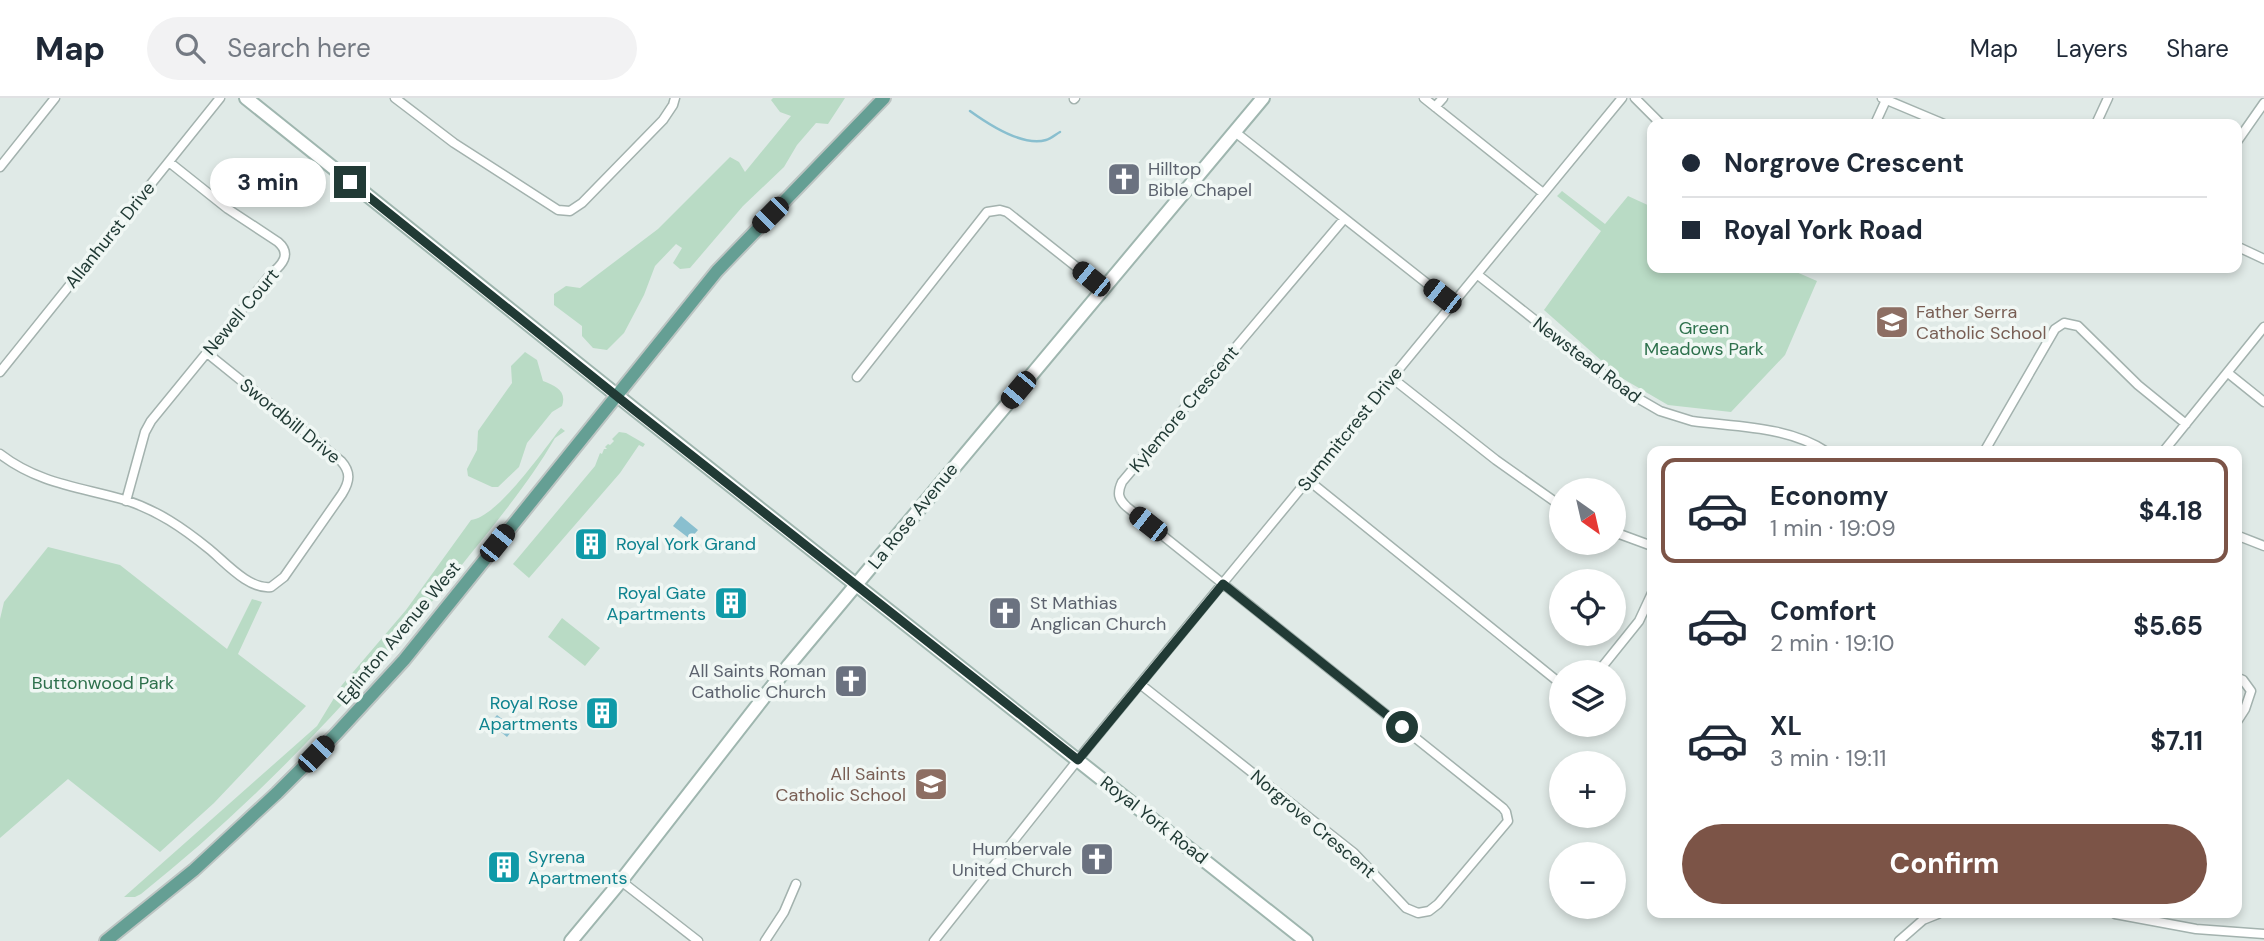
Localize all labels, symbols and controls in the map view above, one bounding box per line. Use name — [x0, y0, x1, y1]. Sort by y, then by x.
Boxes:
search box — [147, 17, 637, 80]
text: Map — [35, 27, 105, 70]
icon: search — [171, 29, 209, 67]
text: Search here — [227, 31, 371, 65]
text: Map — [1970, 33, 2018, 64]
text: Layers — [2056, 33, 2128, 64]
text: Share — [2166, 33, 2229, 64]
text: Norgrove Crescent — [1724, 146, 1964, 180]
place label: Hilltop Bible Chapel — [1148, 157, 1252, 202]
callout: 3 min — [210, 158, 326, 206]
church icon: Hilltop Bible Chapel — [1105, 160, 1143, 198]
route end — [334, 166, 366, 198]
text: 3 min — [237, 167, 299, 197]
street label: Allanhurst Drive — [60, 177, 160, 293]
car — [748, 193, 793, 237]
text: Royal York Road — [1724, 213, 1923, 247]
car — [1069, 258, 1114, 300]
street label: Newell Court — [198, 264, 284, 360]
car — [1419, 275, 1466, 317]
place label: Father Serra Catholic School — [1916, 300, 2046, 345]
school or university icon: Father Serra Catholic School — [1873, 303, 1911, 341]
street label: Newstead Road — [1528, 311, 1646, 409]
park label: Green Meadows Park — [1644, 316, 1764, 361]
street label: Kylemore Crescent — [1124, 341, 1244, 477]
street label: Summitcrest Drive — [1292, 362, 1408, 496]
car — [997, 367, 1040, 413]
street label: Swordbill Drive — [235, 373, 345, 469]
street label: La Rose Avenue — [863, 458, 963, 574]
north arrow — [1549, 478, 1626, 555]
map controls — [1549, 478, 1626, 919]
icon: car — [1686, 479, 1749, 542]
text: Economy — [1770, 479, 1888, 513]
text: $4.18 — [2139, 494, 2203, 528]
car — [1125, 503, 1172, 545]
text: 1 min · 19:09 — [1770, 513, 1896, 543]
car — [476, 520, 519, 566]
building icon: Royal York Grand — [572, 525, 610, 563]
place label: Royal York Grand — [616, 532, 756, 556]
street label: Eglinton Avenue West — [332, 556, 466, 710]
button: locate — [1549, 569, 1626, 646]
place label: Royal Gate Apartments — [607, 581, 706, 626]
building icon: Royal Gate Apartments — [712, 584, 750, 622]
place label: St Mathias Anglican Church — [1030, 591, 1166, 636]
church icon: St Mathias Anglican Church — [986, 594, 1024, 632]
icon: car — [1686, 594, 1749, 657]
text: Comfort — [1770, 594, 1876, 628]
text: $5.65 — [2133, 609, 2203, 643]
text: 2 min · 19:10 — [1770, 628, 1895, 658]
place label: All Saints Roman Catholic Church — [688, 659, 826, 704]
button: layers — [1549, 660, 1626, 737]
church icon: All Saints Roman Catholic Church — [832, 662, 870, 700]
park label: Buttonwood Park — [32, 671, 174, 695]
place label: Royal Rose Apartments — [479, 691, 578, 736]
building icon: Royal Rose Apartments — [583, 694, 621, 732]
icon: car — [1686, 709, 1749, 772]
text: XL — [1770, 709, 1802, 743]
route start — [1386, 711, 1418, 743]
text: $7.11 — [2150, 724, 2203, 758]
car — [294, 732, 339, 776]
text: 3 min · 19:11 — [1770, 743, 1886, 773]
button: + — [1549, 751, 1626, 828]
place label: All Saints Catholic School — [776, 762, 906, 807]
street label: Norgrove Crescent — [1245, 764, 1381, 884]
school or university icon: All Saints Catholic School — [912, 765, 950, 803]
street label: Royal York Road — [1095, 770, 1213, 870]
button: Confirm — [1682, 824, 2207, 904]
place label: Humbervale United Church — [952, 837, 1072, 882]
church icon: Humbervale United Church — [1078, 840, 1116, 878]
button: − — [1549, 842, 1626, 919]
place label: Syrena Apartments — [528, 845, 627, 890]
building icon: Syrena Apartments — [485, 848, 523, 886]

